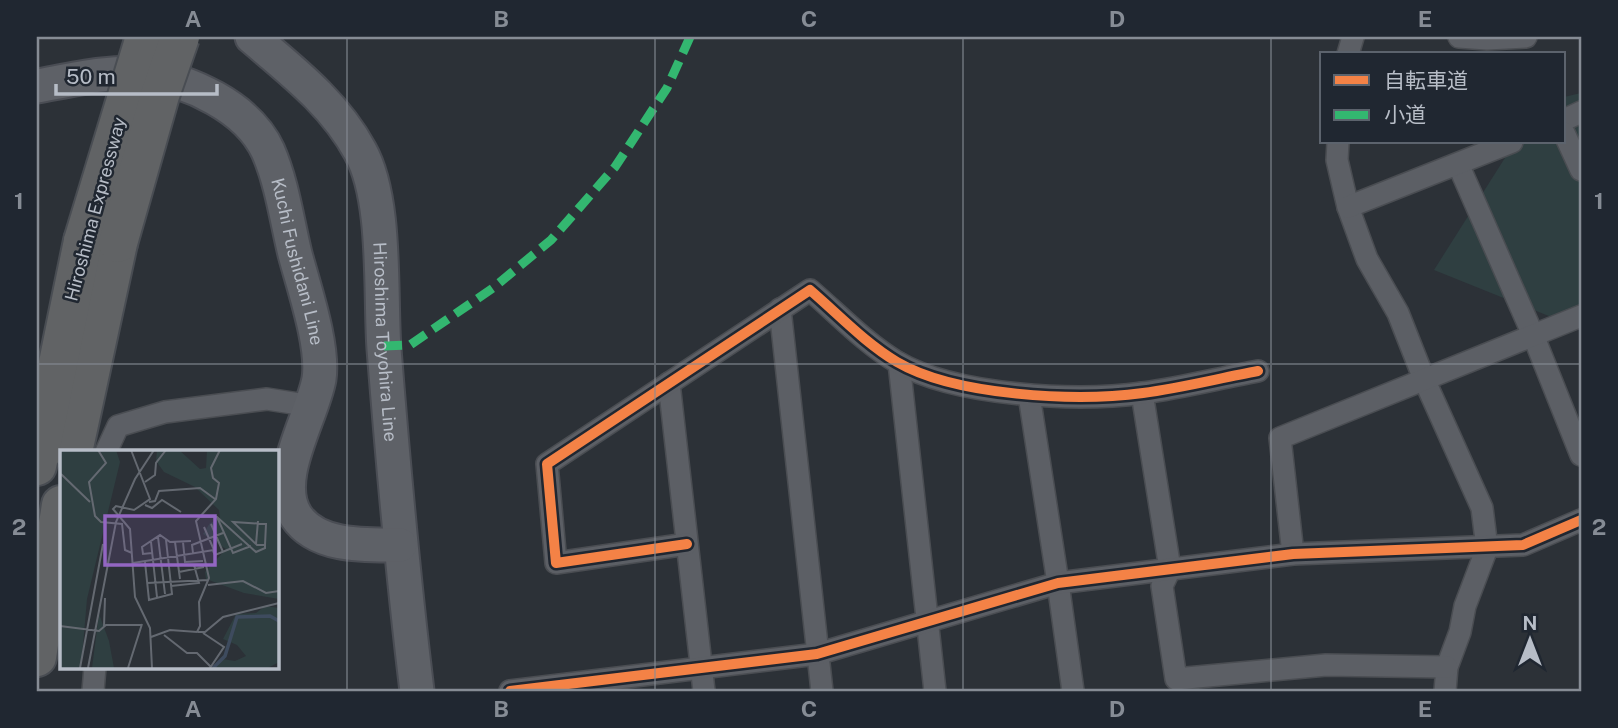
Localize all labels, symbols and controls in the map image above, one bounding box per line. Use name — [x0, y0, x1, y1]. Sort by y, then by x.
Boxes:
text: A — [185, 5, 202, 32]
text: B — [493, 5, 509, 32]
text: C — [801, 5, 817, 32]
text: D — [1109, 5, 1125, 32]
text: E — [1418, 5, 1432, 32]
scale bar — [56, 52, 217, 96]
legend — [1320, 52, 1566, 144]
text: 50 m — [66, 64, 116, 89]
text: 自転車道 — [1384, 68, 1468, 93]
text: 小道 — [1384, 102, 1426, 127]
street label: Hiroshima Expressway — [60, 114, 130, 303]
street label: Kuchi Fushidani Line — [268, 175, 328, 347]
text: 1 — [14, 187, 24, 214]
text: 1 — [1594, 187, 1604, 214]
street label: Hiroshima Toyohira Line — [370, 241, 402, 443]
inset map — [60, 450, 278, 668]
text: 2 — [12, 513, 26, 540]
text: 2 — [1592, 513, 1606, 540]
north arrow — [1496, 606, 1566, 676]
text: N — [1523, 612, 1537, 634]
text: A — [185, 695, 202, 722]
text: B — [493, 695, 509, 722]
text: C — [801, 695, 817, 722]
text: D — [1109, 695, 1125, 722]
text: E — [1418, 695, 1432, 722]

